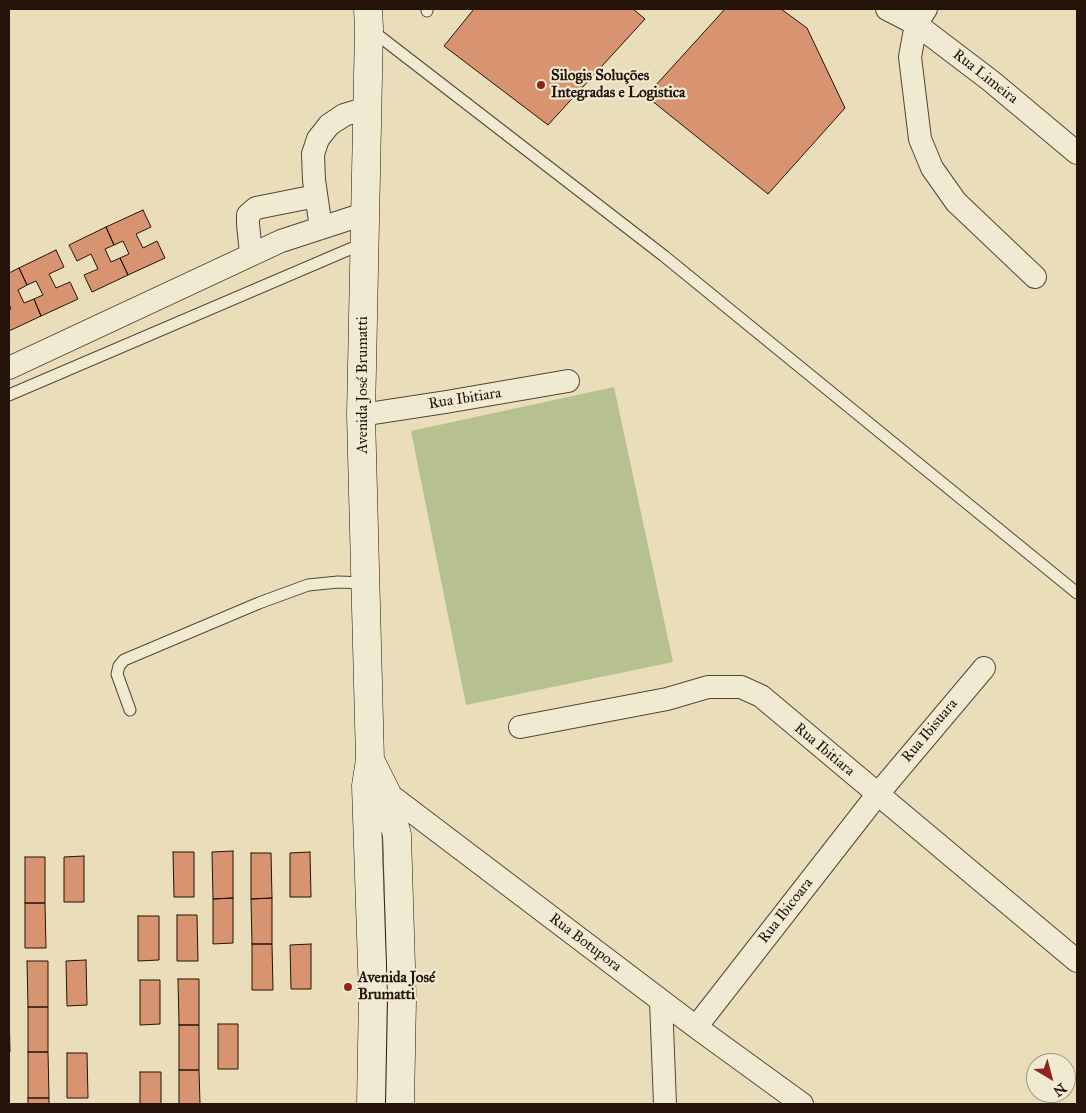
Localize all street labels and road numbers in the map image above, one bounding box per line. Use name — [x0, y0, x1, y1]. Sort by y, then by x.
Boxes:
street label: Rua Limeira — [949, 46, 1021, 108]
street label: Avenida José Brumatti — [354, 316, 372, 454]
street label: Rua Ibitiara — [427, 384, 503, 414]
street label: Rua Ibisuara — [898, 696, 962, 766]
street label: Rua Ibitiara — [790, 720, 858, 780]
street label: Rua Ibicoara — [755, 875, 817, 947]
street label: Rua Botupora — [545, 910, 625, 976]

